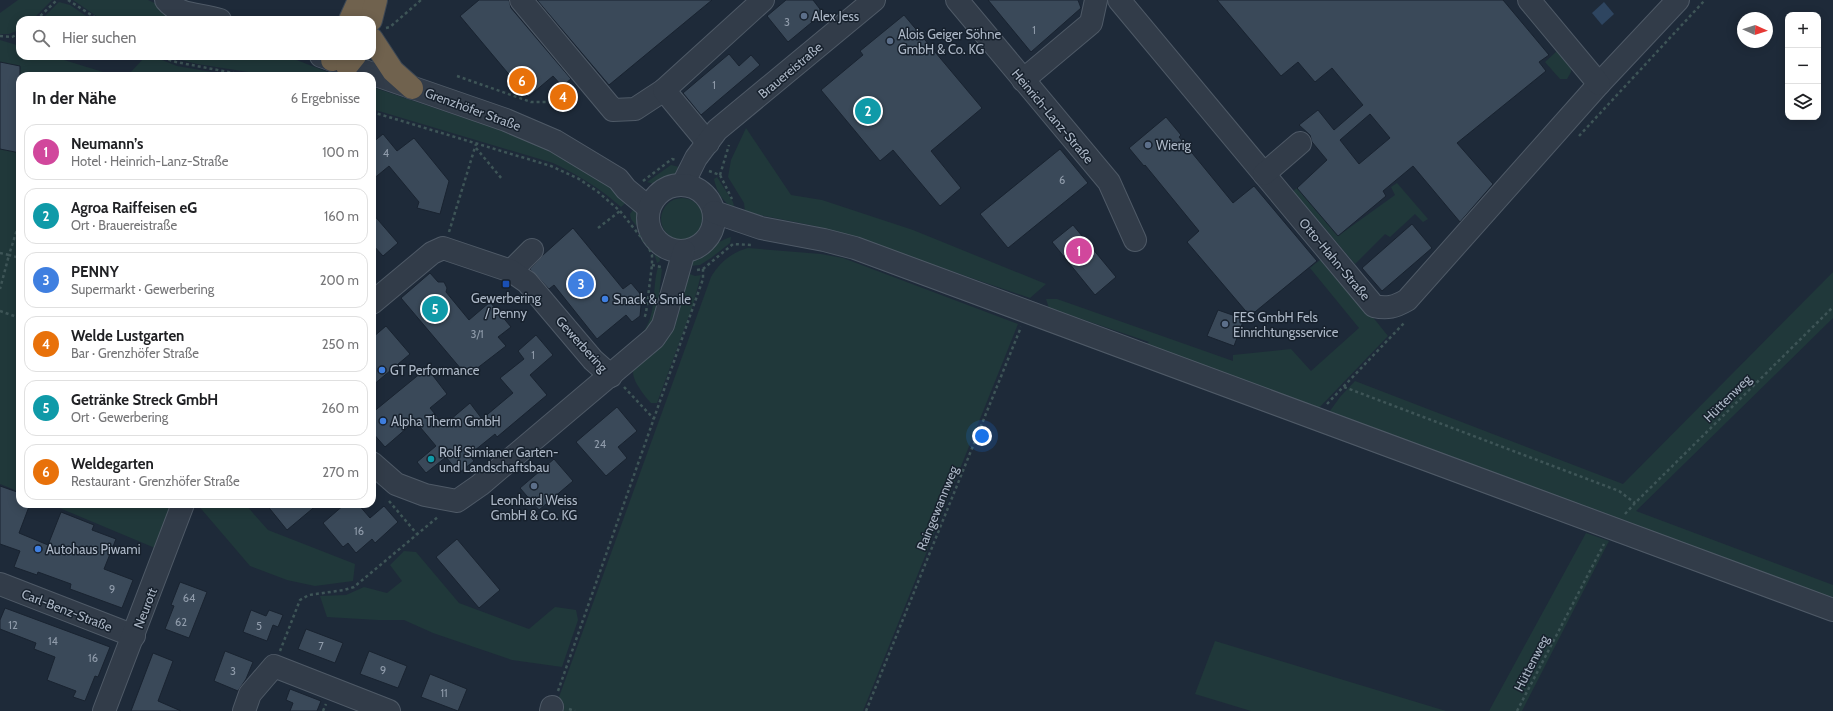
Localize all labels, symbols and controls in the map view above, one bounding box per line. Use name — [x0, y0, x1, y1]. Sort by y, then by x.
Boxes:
place label: Alex Jess — [812, 8, 860, 24]
marker: Alex Jess — [799, 11, 809, 21]
north arrow — [1737, 12, 1773, 48]
map controls — [1785, 12, 1821, 120]
button: + — [1785, 12, 1821, 48]
house number: 3 — [784, 15, 790, 29]
search box — [16, 16, 376, 60]
house number: 1 — [1032, 23, 1036, 37]
place label: Alois Geiger Söhne GmbH & Co. KG — [898, 26, 1001, 57]
icon: search — [30, 27, 52, 49]
text: Hier suchen — [62, 29, 137, 47]
marker: Alois Geiger Söhne GmbH & Co. KG — [885, 36, 895, 46]
street label: Brauereistraße — [755, 38, 826, 101]
button: − — [1785, 48, 1821, 84]
pin: 6 — [509, 66, 535, 96]
street label: Heinrich-Lanz-Straße — [1009, 66, 1097, 167]
house number: 1 — [712, 78, 716, 92]
pin: 4 — [550, 82, 576, 112]
street label: Grenzhöfer Straße — [423, 84, 523, 134]
button: layers — [1785, 84, 1821, 120]
text: In der Nähe — [32, 88, 116, 108]
text: 6 Ergebnisse — [291, 90, 360, 106]
pin: 2 — [855, 96, 881, 126]
text: Neumann’s — [71, 135, 143, 153]
place label: Wierig — [1156, 137, 1192, 153]
marker: Wierig — [1143, 140, 1153, 150]
text: 1 — [44, 144, 48, 160]
text: 100 m — [322, 144, 359, 160]
house number: 4 — [383, 146, 390, 160]
text: Hotel · Heinrich-Lanz-Straße — [71, 153, 228, 169]
house number: 6 — [1059, 173, 1065, 187]
text: Agroa Raiffeisen eG — [71, 199, 197, 217]
text: 2 — [43, 208, 49, 224]
text: 160 m — [324, 208, 359, 224]
street label: Otto-Hahn-Straße — [1296, 215, 1374, 304]
text: Ort · Brauereistraße — [71, 217, 177, 233]
pin: 1 — [1066, 236, 1092, 266]
text: PENNY — [71, 263, 119, 281]
pin: 3 — [568, 269, 594, 299]
text: 3 — [42, 272, 50, 288]
text: 200 m — [320, 272, 359, 288]
marker: Gewerbering / Penny — [501, 279, 511, 289]
text: Supermarkt · Gewerbering — [71, 281, 214, 297]
place label: Gewerbering / Penny — [471, 290, 541, 321]
place label: Snack & Smile — [613, 291, 691, 307]
pin: 5 — [422, 294, 448, 324]
marker: Snack & Smile — [600, 294, 610, 304]
place label: FES GmbH Fels Einrichtungsservice — [1233, 309, 1339, 340]
street label: Gewerbering — [553, 313, 612, 376]
marker: FES GmbH Fels Einrichtungsservice — [1220, 319, 1230, 329]
text: Welde Lustgarten — [71, 327, 184, 345]
house number: 3/1 — [470, 327, 484, 341]
text: 4 — [42, 336, 50, 352]
text: 250 m — [322, 336, 359, 352]
text: Bar · Grenzhöfer Straße — [71, 345, 199, 361]
house number: 1 — [531, 348, 535, 362]
place label: GT Performance — [390, 362, 480, 378]
marker: GT Performance — [377, 365, 387, 375]
street label: Hüttenweg — [1700, 370, 1755, 425]
text: Getränke Streck GmbH — [71, 391, 218, 409]
text: 5 — [43, 400, 49, 416]
text: 260 m — [321, 400, 359, 416]
text: Ort · Gewerbering — [71, 409, 168, 425]
place label: Alpha Therm GmbH — [391, 413, 501, 429]
marker: Alpha Therm GmbH — [378, 416, 388, 426]
your location — [972, 426, 992, 446]
house number: 24 — [594, 437, 607, 451]
place label: Rolf Simianer Garten- und Landschaftsbau — [439, 444, 559, 475]
marker: Rolf Simianer Garten- und Landschaftsbau — [426, 454, 436, 464]
text: Weldegarten — [71, 455, 154, 473]
street label: Raingewannweg — [913, 463, 961, 553]
text: 6 — [42, 464, 50, 480]
text: 270 m — [322, 464, 359, 480]
text: Restaurant · Grenzhöfer Straße — [71, 473, 240, 489]
marker: Leonhard Weiss GmbH & Co. KG — [529, 481, 539, 491]
place label: Leonhard Weiss GmbH & Co. KG — [491, 492, 578, 523]
house number: 16 — [354, 524, 364, 538]
place label: Autohaus Piwami — [46, 541, 140, 557]
marker: Autohaus Piwami — [33, 544, 43, 554]
house number: 9 — [109, 582, 115, 596]
street label: Carl-Benz-Straße — [19, 585, 115, 635]
street label: Neurott — [130, 585, 160, 631]
house number: 64 — [183, 591, 196, 605]
house number: 62 — [175, 615, 187, 629]
house number: 12 — [8, 618, 18, 632]
house number: 5 — [256, 619, 262, 633]
street label: Hüttenweg — [1510, 632, 1552, 694]
house number: 14 — [48, 634, 59, 648]
house number: 7 — [318, 639, 324, 653]
house number: 16 — [88, 651, 98, 665]
house number: 9 — [380, 663, 386, 677]
house number: 3 — [230, 664, 236, 678]
house number: 11 — [440, 686, 448, 700]

